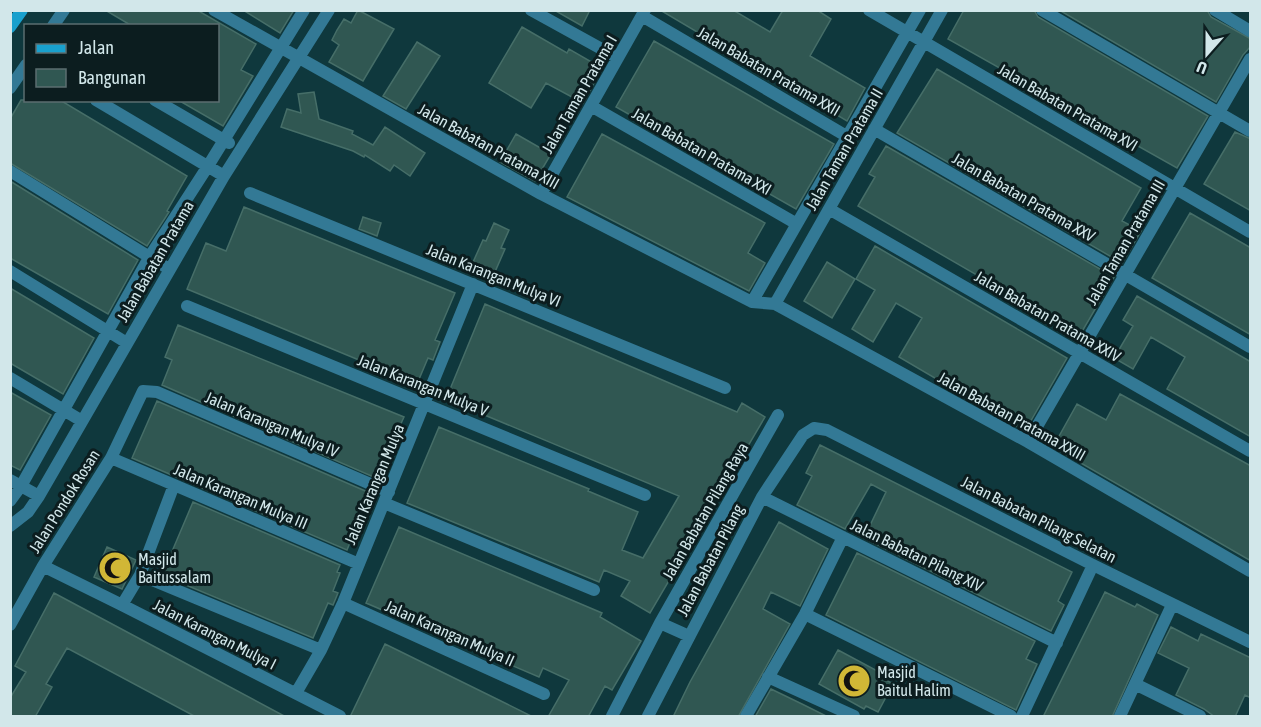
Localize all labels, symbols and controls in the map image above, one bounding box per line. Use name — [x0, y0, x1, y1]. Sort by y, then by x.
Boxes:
street label: Jalan Babatan Pratama XXII — [694, 23, 844, 119]
legend — [24, 24, 219, 102]
north arrow — [1177, 24, 1237, 84]
street label: Jalan Taman Pratama I — [538, 32, 620, 156]
text: Jalan — [78, 37, 114, 58]
text: U — [1194, 58, 1209, 78]
street label: Jalan Babatan Pratama XVI — [995, 60, 1141, 154]
text: Bangunan — [78, 67, 146, 88]
street label: Jalan Taman Pratama II — [802, 85, 886, 213]
street label: Jalan Babatan Pratama XIII — [415, 100, 563, 192]
street label: Jalan Babatan Pratama XXI — [629, 104, 775, 198]
street label: Jalan Babatan Pratama XXV — [950, 149, 1099, 245]
street label: Jalan Taman Pratama III — [1082, 176, 1168, 308]
street label: Jalan Babatan Pratama — [113, 197, 197, 325]
street label: Jalan Karangan Mulya VI — [424, 240, 564, 311]
street label: Jalan Babatan Pratama XXIV — [972, 267, 1124, 365]
street label: Jalan Karangan Mulya V — [355, 351, 491, 420]
street label: Jalan Babatan Pratama XXIII — [935, 368, 1089, 464]
street label: Jalan Karangan Mulya IV — [202, 388, 342, 461]
street label: Jalan Karangan Mulya — [340, 421, 408, 547]
street label: Jalan Babatan Pilang Raya — [658, 439, 752, 583]
street label: Jalan Pondok Rosan — [25, 446, 103, 556]
street label: Jalan Karangan Mulya III — [171, 460, 311, 533]
street label: Jalan Babatan Pilang Selatan — [958, 472, 1119, 567]
street label: Jalan Babatan Pilang — [672, 501, 748, 619]
street label: Jalan Babatan Pilang XIV — [847, 515, 986, 596]
mosque icon: Masjid Baitussalam — [97, 550, 133, 586]
place label: Masjid Baitussalam — [138, 550, 211, 586]
street label: Jalan Karangan Mulya I — [150, 595, 279, 674]
street label: Jalan Karangan Mulya II — [382, 596, 517, 670]
mosque icon: Masjid Baitul Halim — [836, 663, 872, 699]
place label: Masjid Baitul Halim — [877, 663, 951, 699]

